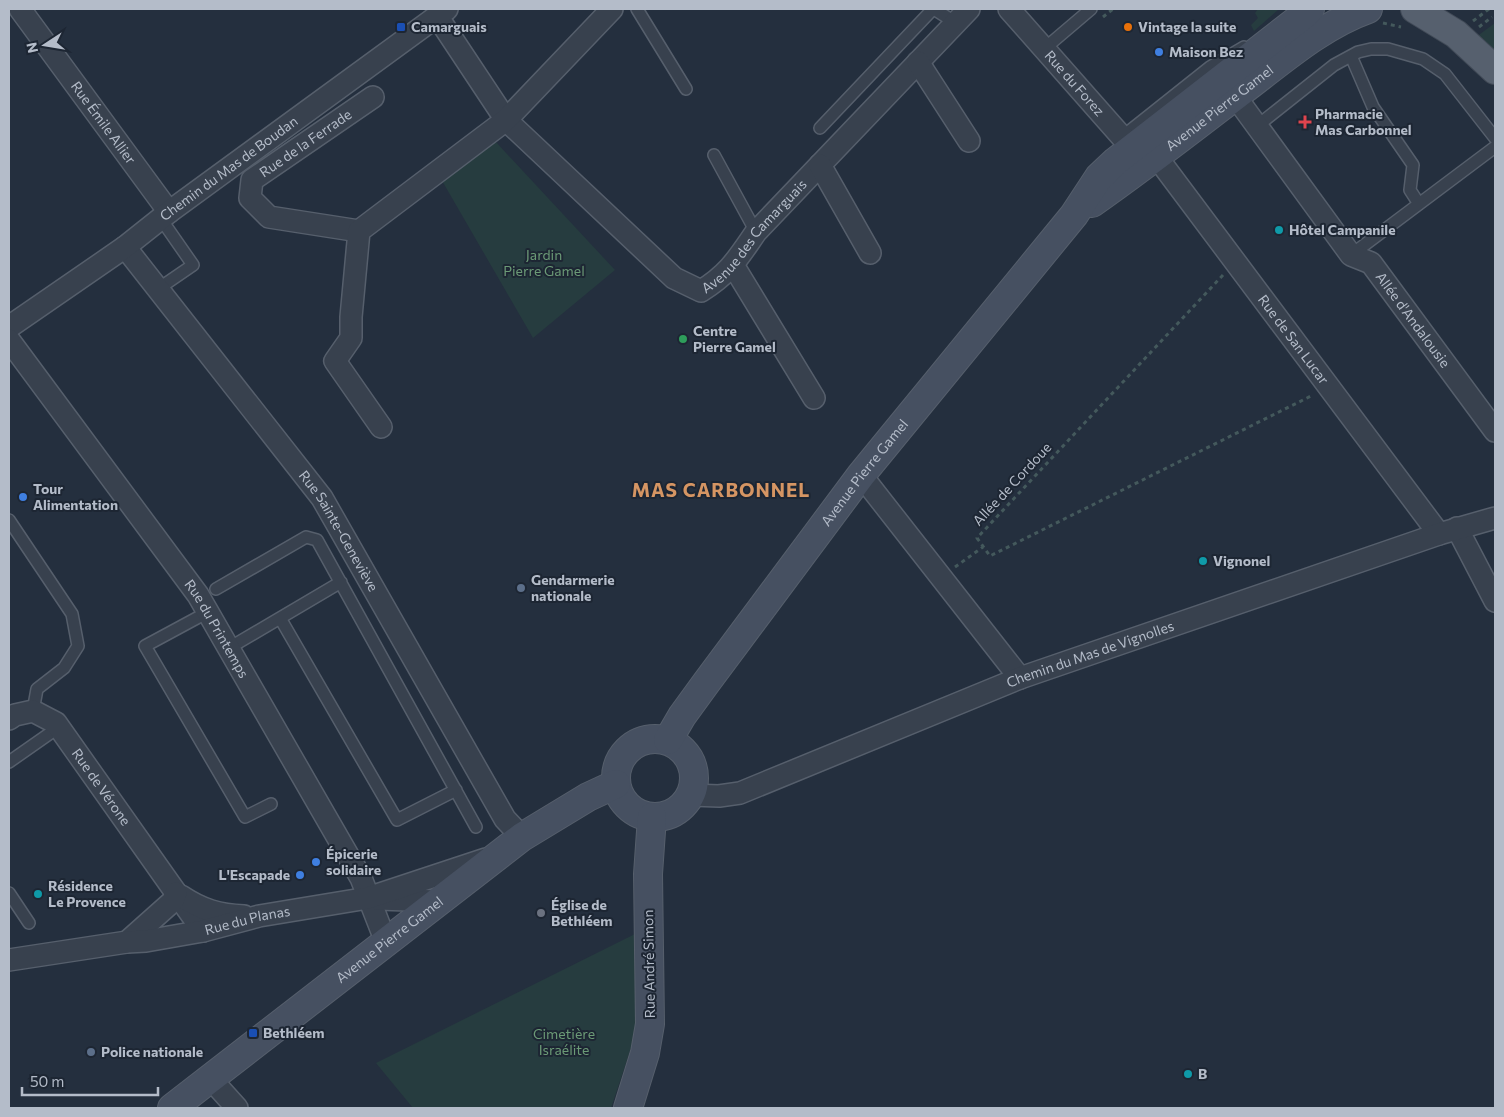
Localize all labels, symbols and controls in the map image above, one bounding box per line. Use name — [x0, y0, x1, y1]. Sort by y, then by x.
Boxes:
place label: Camarguais — [411, 18, 487, 35]
place label: Vintage la suite — [1138, 18, 1236, 35]
north arrow — [20, 20, 70, 70]
marker: Camarguais — [395, 21, 407, 33]
marker: Vintage la suite — [1122, 21, 1134, 33]
text: N — [22, 41, 41, 55]
place label: Maison Bez — [1169, 43, 1243, 60]
marker: Maison Bez — [1153, 46, 1165, 58]
street label: Rue du Forez — [1042, 47, 1108, 119]
street label: Avenue Pierre Gamel — [1162, 61, 1276, 154]
street label: Rue Émile Allier — [68, 78, 140, 167]
street label: Rue de la Ferrade — [256, 105, 355, 180]
place label: Pharmacie Mas Carbonnel — [1315, 105, 1412, 138]
street label: Chemin du Mas de Boudan — [156, 112, 301, 224]
marker: Pharmacie Mas Carbonnel — [1299, 116, 1311, 128]
street label: Avenue des Camarguais — [698, 176, 810, 296]
place label: Hôtel Campanile — [1289, 221, 1396, 238]
marker: Hôtel Campanile — [1273, 224, 1285, 236]
park label: Jardin Pierre Gamel — [503, 246, 585, 279]
street label: Allée d'Andalousie — [1372, 268, 1454, 371]
street label: Rue de San Lucar — [1255, 291, 1333, 388]
place label: Centre Pierre Gamel — [693, 322, 776, 355]
marker: Centre Pierre Gamel — [677, 333, 689, 345]
street label: Avenue Pierre Gamel — [817, 416, 911, 529]
street label: Allée de Cordoue — [969, 439, 1054, 529]
street label: Rue Sainte-Geneviève — [296, 467, 382, 594]
district label: MAS CARBONNEL — [632, 478, 810, 501]
place label: Tour Alimentation — [33, 480, 118, 513]
marker: Tour Alimentation — [17, 491, 29, 503]
place label: Vignonel — [1213, 552, 1270, 569]
marker: Vignonel — [1197, 555, 1209, 567]
place label: Gendarmerie nationale — [531, 571, 615, 604]
street label: Rue du Printemps — [181, 576, 253, 681]
marker: Gendarmerie nationale — [515, 582, 527, 594]
street label: Chemin du Mas de Vignolles — [1004, 617, 1176, 691]
street label: Rue de Vérone — [69, 745, 135, 829]
place label: Épicerie solidaire — [326, 845, 381, 878]
marker: Épicerie solidaire — [310, 856, 322, 868]
place label: L'Escapade — [219, 866, 290, 883]
marker: L'Escapade — [294, 869, 306, 881]
place label: Résidence Le Provence — [48, 877, 126, 910]
marker: Résidence Le Provence — [32, 888, 44, 900]
street label: Avenue Pierre Gamel — [332, 892, 446, 986]
place label: Église de Bethléem — [551, 896, 612, 929]
street label: Rue du Planas — [203, 902, 291, 938]
marker: Église de Bethléem — [535, 907, 547, 919]
street label: Rue André Simon — [639, 909, 658, 1019]
place label: Bethléem — [263, 1024, 324, 1041]
park label: Cimetière Israélite — [533, 1025, 595, 1058]
marker: Bethléem — [247, 1027, 259, 1039]
place label: Police nationale — [101, 1043, 203, 1060]
marker: Police nationale — [85, 1046, 97, 1058]
scale bar — [22, 1064, 159, 1096]
place label: B — [1198, 1065, 1207, 1082]
marker: B — [1182, 1068, 1194, 1080]
text: 50 m — [30, 1072, 64, 1090]

